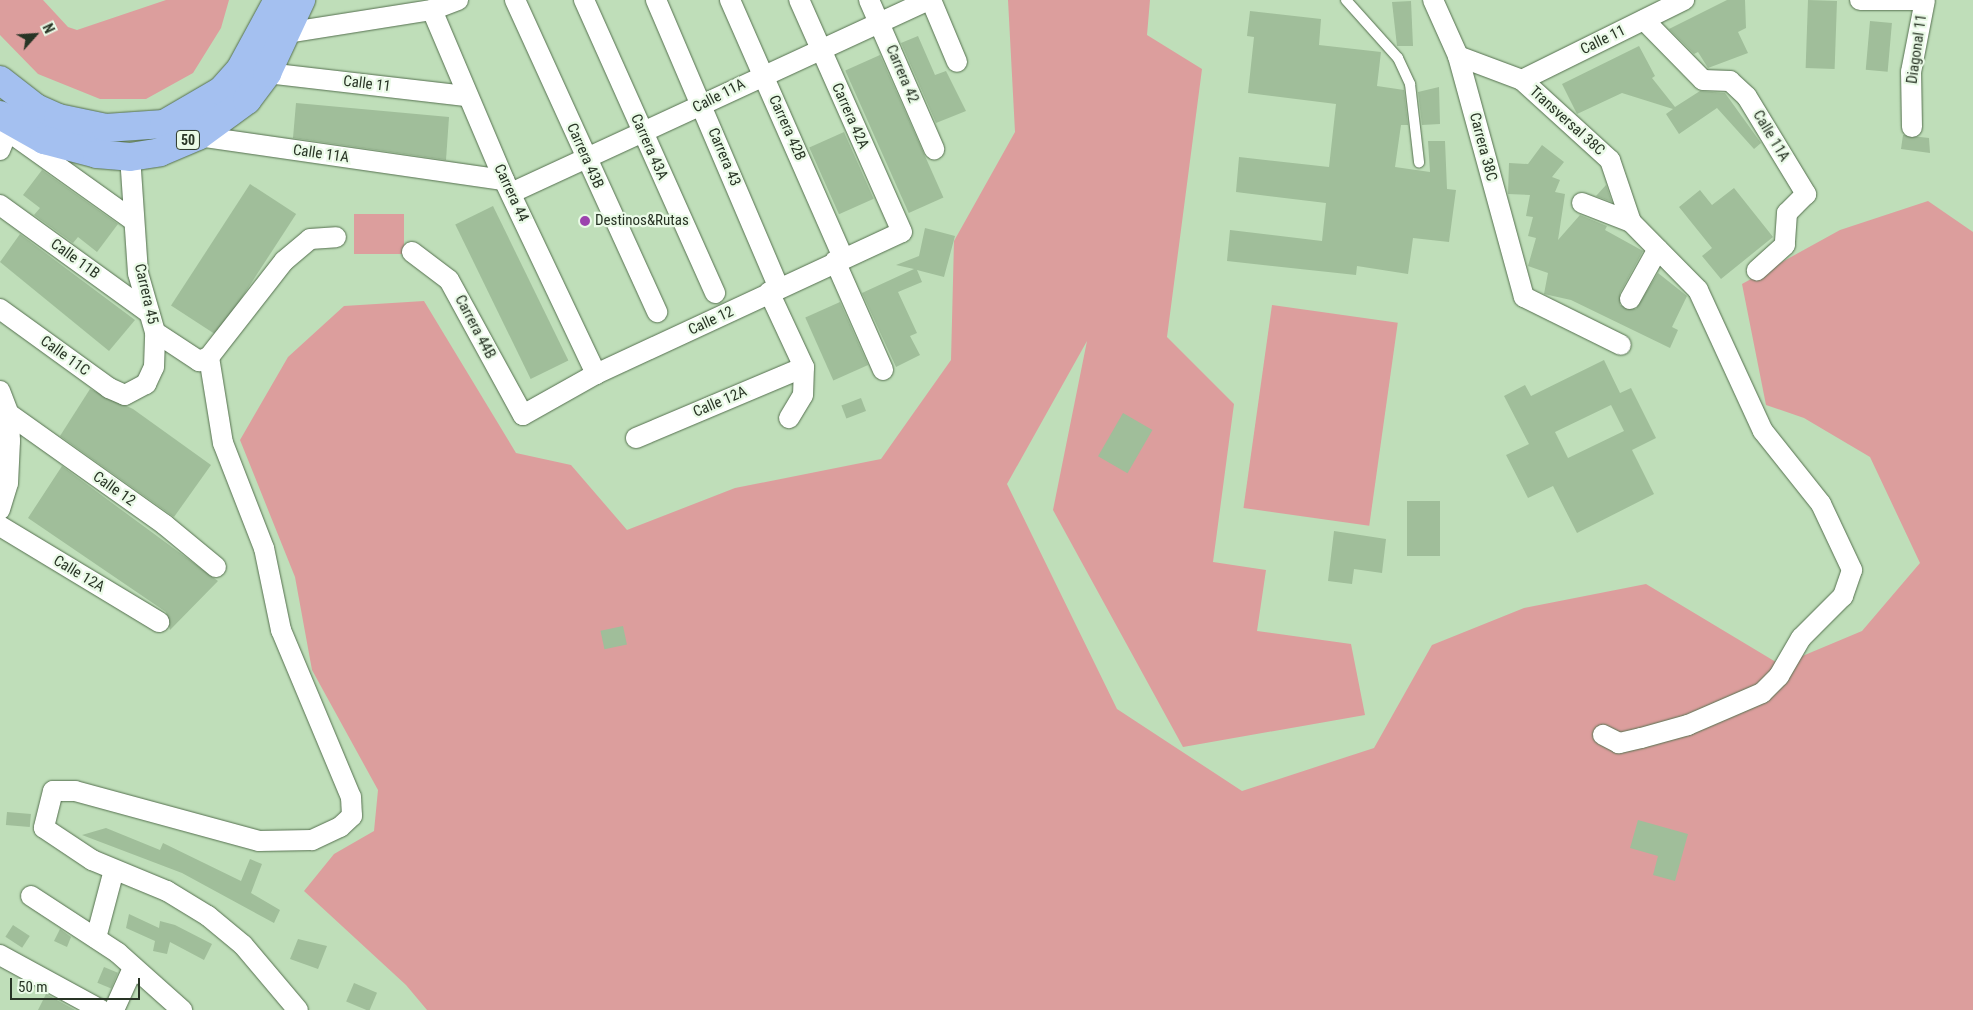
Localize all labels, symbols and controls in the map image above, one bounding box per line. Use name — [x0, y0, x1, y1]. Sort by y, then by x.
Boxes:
north arrow — [10, 10, 60, 60]
street label: Diagonal 11 — [1903, 13, 1931, 85]
text: N — [39, 21, 58, 36]
street label: Calle 11 — [1578, 21, 1628, 59]
street label: Carrera 42 — [882, 42, 922, 106]
street label: Calle 11 — [342, 72, 392, 96]
street label: Calle 11A — [690, 75, 748, 117]
street label: Carrera 42A — [828, 80, 872, 152]
street label: Transversal 38C — [1526, 83, 1608, 159]
street label: Carrera 42B — [765, 93, 809, 163]
street label: Calle 11A — [1749, 107, 1793, 165]
street label: Carrera 43A — [627, 111, 671, 183]
street label: Carrera 38C — [1465, 111, 1501, 183]
street label: Carrera 43B — [563, 121, 607, 191]
street label: Carrera 43 — [704, 125, 744, 189]
road number: 50 — [176, 128, 200, 152]
street label: Calle 11A — [292, 141, 350, 167]
street label: Carrera 44 — [490, 161, 532, 225]
place label: Destinos&Rutas — [595, 212, 689, 230]
marker: Destinos&Rutas — [579, 215, 591, 227]
street label: Calle 11B — [47, 235, 103, 283]
street label: Carrera 45 — [130, 262, 162, 326]
street label: Carrera 44B — [451, 292, 499, 362]
street label: Calle 12 — [686, 303, 736, 339]
street label: Calle 11C — [37, 332, 93, 380]
street label: Calle 12A — [690, 383, 750, 421]
street label: Calle 12 — [89, 468, 139, 510]
street label: Calle 12A — [50, 552, 108, 596]
scale bar — [12, 968, 142, 1000]
text: 50 m — [18, 978, 48, 996]

